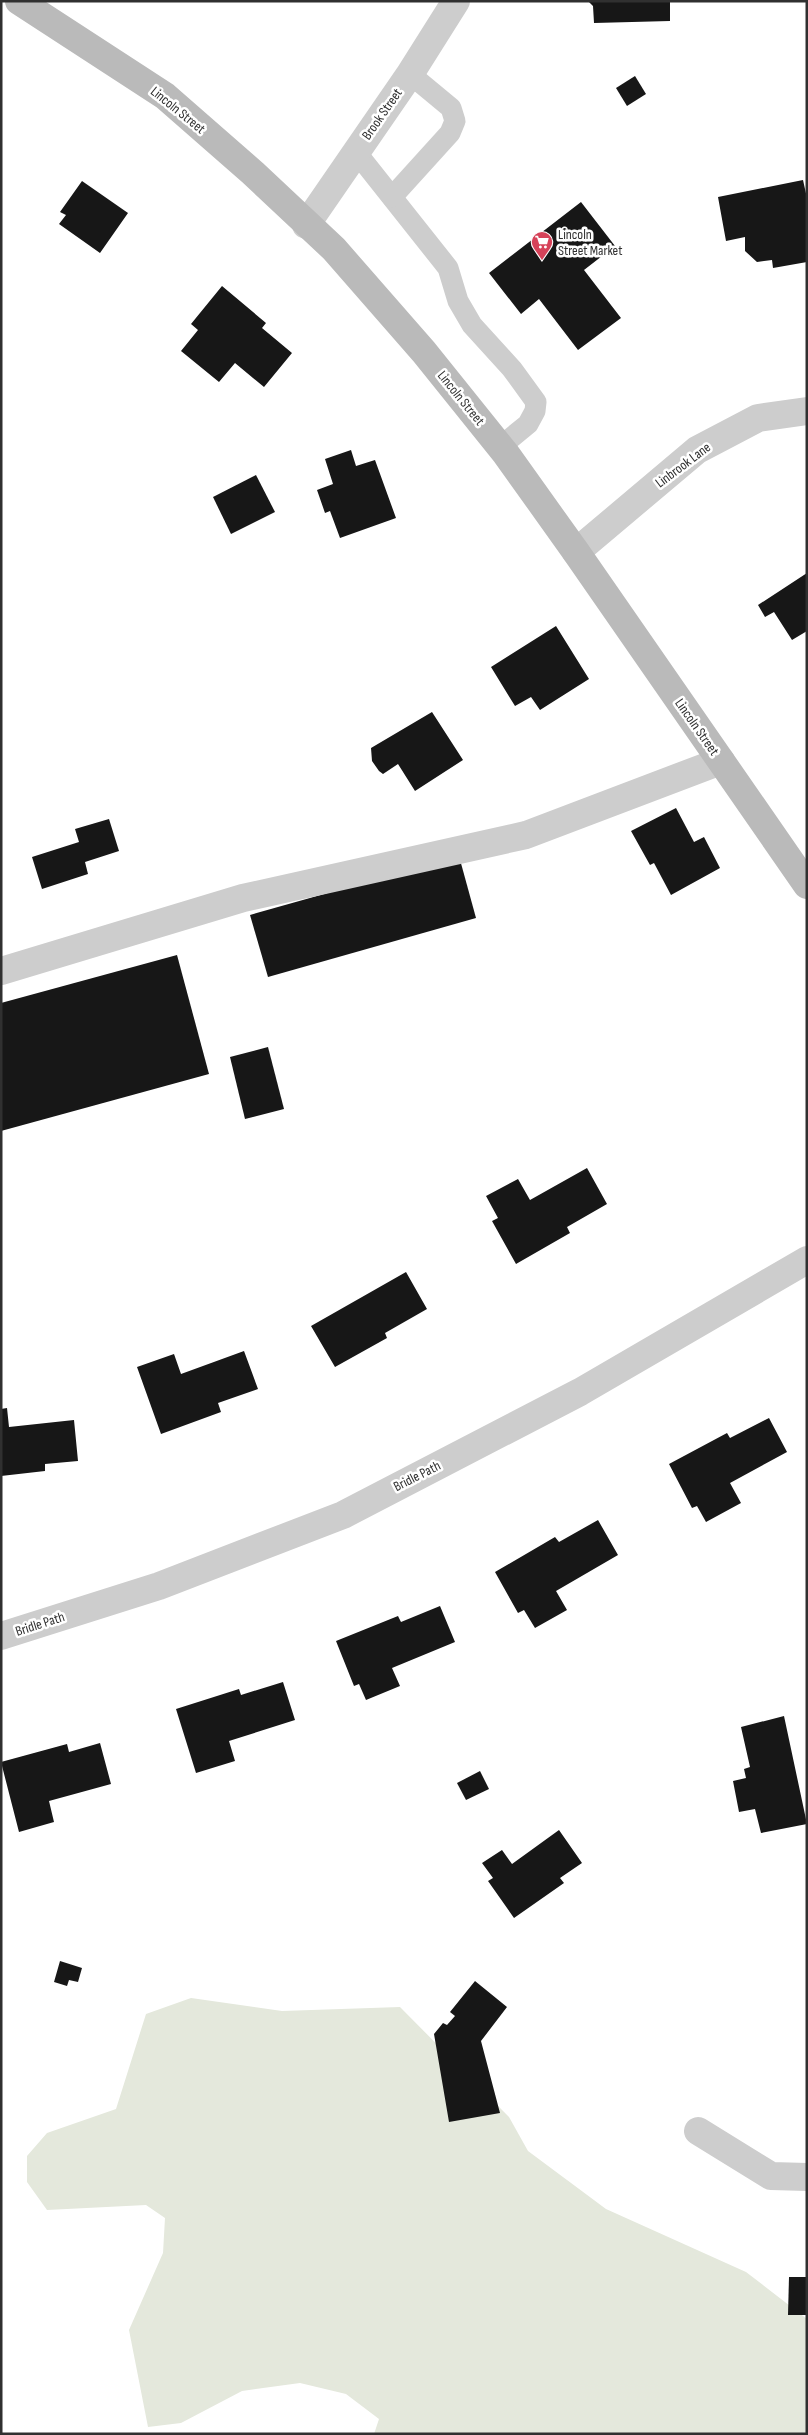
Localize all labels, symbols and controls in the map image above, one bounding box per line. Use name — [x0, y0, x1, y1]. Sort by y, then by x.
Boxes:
street label: Lincoln Street — [147, 83, 209, 137]
street label: Brook Street — [358, 85, 406, 143]
place label: Lincoln Street Market — [558, 226, 622, 259]
supermarket icon: Lincoln Street Market — [530, 230, 554, 261]
street label: Lincoln Street — [434, 367, 488, 429]
street label: Linbrook Lane — [652, 439, 714, 491]
street label: Lincoln Street — [671, 695, 723, 759]
street label: Bridle Path — [391, 1457, 443, 1495]
street label: Bridle Path — [13, 1608, 67, 1640]

